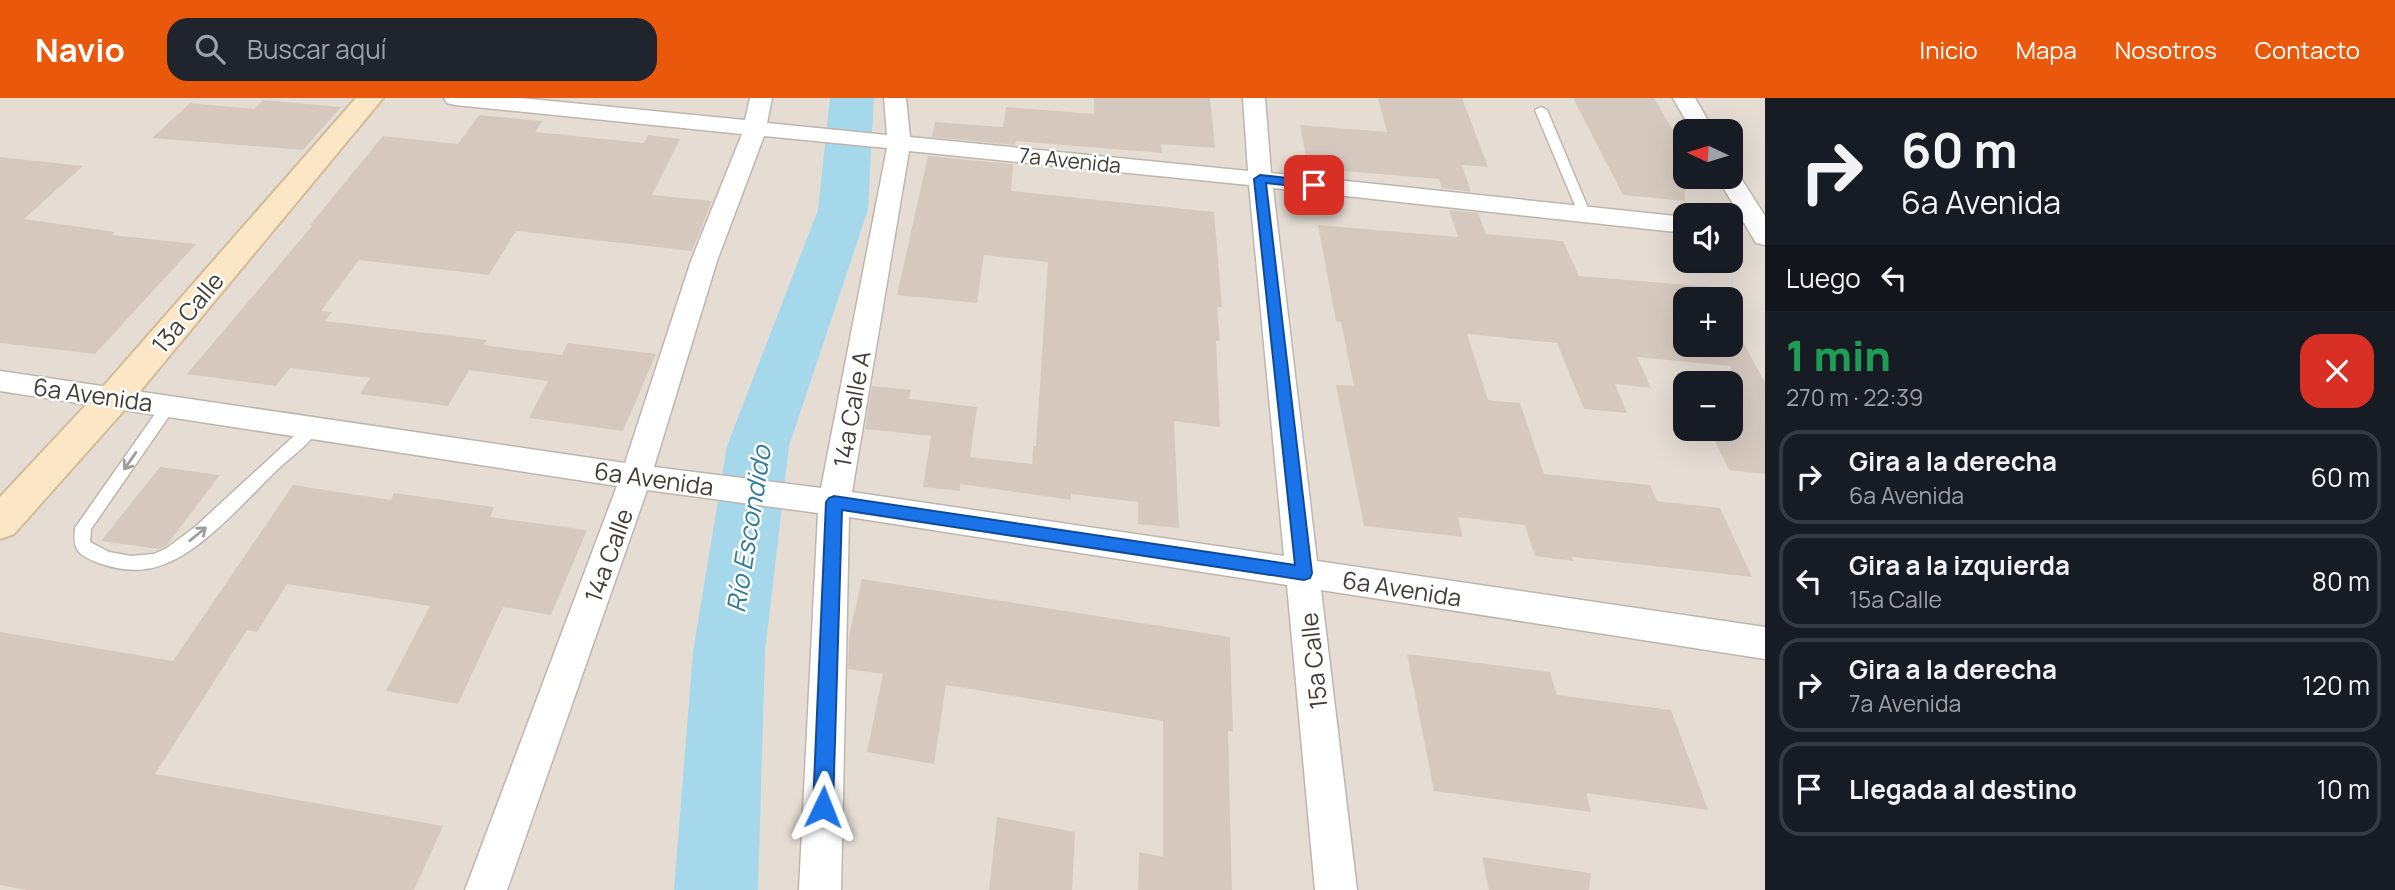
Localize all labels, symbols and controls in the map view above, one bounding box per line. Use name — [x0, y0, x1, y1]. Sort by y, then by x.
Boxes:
search box — [167, 18, 657, 81]
text: Navio — [35, 27, 125, 72]
icon: search — [191, 30, 229, 68]
text: Buscar aquí — [247, 31, 387, 67]
text: Inicio — [1920, 33, 1978, 66]
text: Mapa — [2016, 33, 2077, 66]
text: Nosotros — [2115, 33, 2217, 66]
text: Contacto — [2255, 33, 2360, 66]
text: 60 m — [1901, 116, 2018, 183]
north arrow — [1673, 119, 1743, 189]
map controls — [1673, 119, 1743, 441]
icon: right — [1786, 126, 1877, 217]
street label: 7a Avenida — [1018, 141, 1122, 179]
pin — [1284, 155, 1344, 215]
icon: arrive — [1295, 166, 1333, 204]
text: 6a Avenida — [1901, 180, 2061, 224]
button: sound — [1673, 203, 1743, 273]
icon: left — [1875, 259, 1913, 297]
text: Luego — [1786, 260, 1861, 296]
street label: 13a Calle — [143, 264, 231, 360]
button: + — [1673, 287, 1743, 357]
text: 1 min — [1786, 326, 1891, 384]
button: close — [2300, 334, 2374, 408]
street label: 14a Calle A — [825, 348, 877, 470]
street label: 6a Avenida — [31, 369, 155, 419]
button: − — [1673, 371, 1743, 441]
text: 270 m · 22:39 — [1786, 381, 1923, 413]
water label: Río Escondido — [717, 441, 779, 615]
text: Gira a la derecha — [1849, 443, 2057, 479]
one-way arrow — [123, 451, 137, 470]
street label: 6a Avenida — [592, 453, 716, 503]
icon: right — [1790, 458, 1828, 496]
text: 60 m — [2311, 459, 2370, 495]
text: 6a Avenida — [1849, 479, 1964, 511]
street label: 14a Calle — [576, 504, 640, 606]
one-way arrow — [188, 526, 206, 542]
text: Gira a la izquierda — [1849, 547, 2070, 583]
street label: 6a Avenida — [1340, 562, 1464, 614]
icon: left — [1790, 562, 1828, 600]
text: 80 m — [2312, 563, 2370, 599]
text: 15a Calle — [1849, 583, 1942, 615]
street label: 15a Calle — [1292, 611, 1334, 711]
text: Gira a la derecha — [1849, 651, 2057, 687]
icon: right — [1790, 666, 1828, 704]
text: 120 m — [2302, 667, 2370, 703]
text: 7a Avenida — [1849, 687, 1961, 719]
position arrow — [786, 770, 860, 844]
icon: arrive — [1790, 770, 1828, 808]
text: Llegada al destino — [1849, 771, 2077, 807]
text: 10 m — [2317, 771, 2370, 807]

